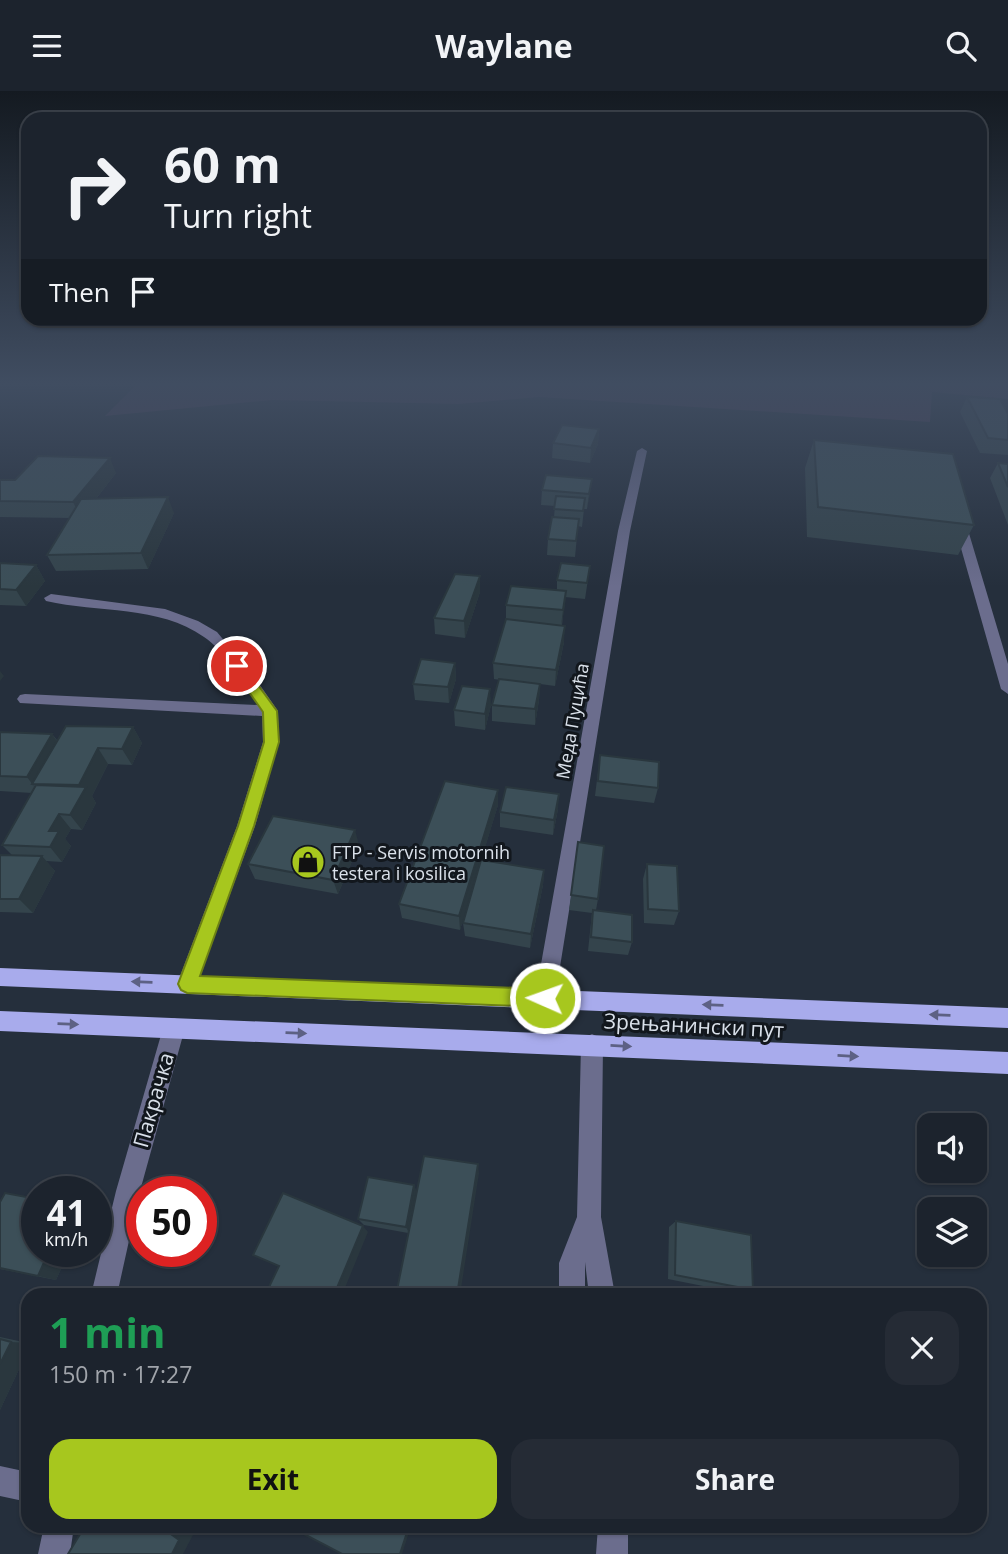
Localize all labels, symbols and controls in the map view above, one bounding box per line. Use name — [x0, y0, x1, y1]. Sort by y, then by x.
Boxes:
text: Waylane — [435, 24, 573, 67]
icon: menu — [28, 27, 66, 65]
icon: search — [942, 27, 980, 65]
text: 60 m — [164, 131, 281, 197]
icon: right — [49, 140, 140, 231]
text: Turn right — [164, 194, 312, 237]
icon: arrive — [124, 273, 162, 311]
text: Then — [49, 274, 110, 310]
pin — [207, 636, 267, 696]
icon: arrive — [218, 647, 256, 685]
street label: Меда Пуцића — [550, 661, 594, 781]
place label: FTP - Servis motornih testera i kosilica — [332, 840, 510, 885]
shop icon: FTP - Servis motornih testera i kosilica — [289, 843, 327, 881]
position arrow — [508, 961, 582, 1035]
one-way arrow — [131, 977, 153, 988]
one-way arrow — [701, 999, 723, 1010]
street label: Зрењанински пут — [603, 1006, 785, 1044]
one-way arrow — [929, 1009, 951, 1020]
one-way arrow — [57, 1018, 79, 1029]
one-way arrow — [285, 1027, 307, 1038]
one-way arrow — [610, 1041, 632, 1052]
street label: Пакрачка — [126, 1049, 180, 1151]
one-way arrow — [837, 1051, 859, 1062]
map controls — [917, 1113, 987, 1267]
button: sound — [917, 1113, 987, 1183]
speed limit sign: 50 — [126, 1176, 217, 1267]
text: 41 — [46, 1189, 87, 1236]
button: layers — [917, 1197, 987, 1267]
text: km/h — [45, 1227, 88, 1251]
text: 1 min — [49, 1303, 166, 1360]
button: close — [885, 1311, 959, 1385]
text: 150 m · 17:27 — [49, 1358, 192, 1390]
button: Exit — [49, 1439, 497, 1519]
button: Share — [511, 1439, 959, 1519]

